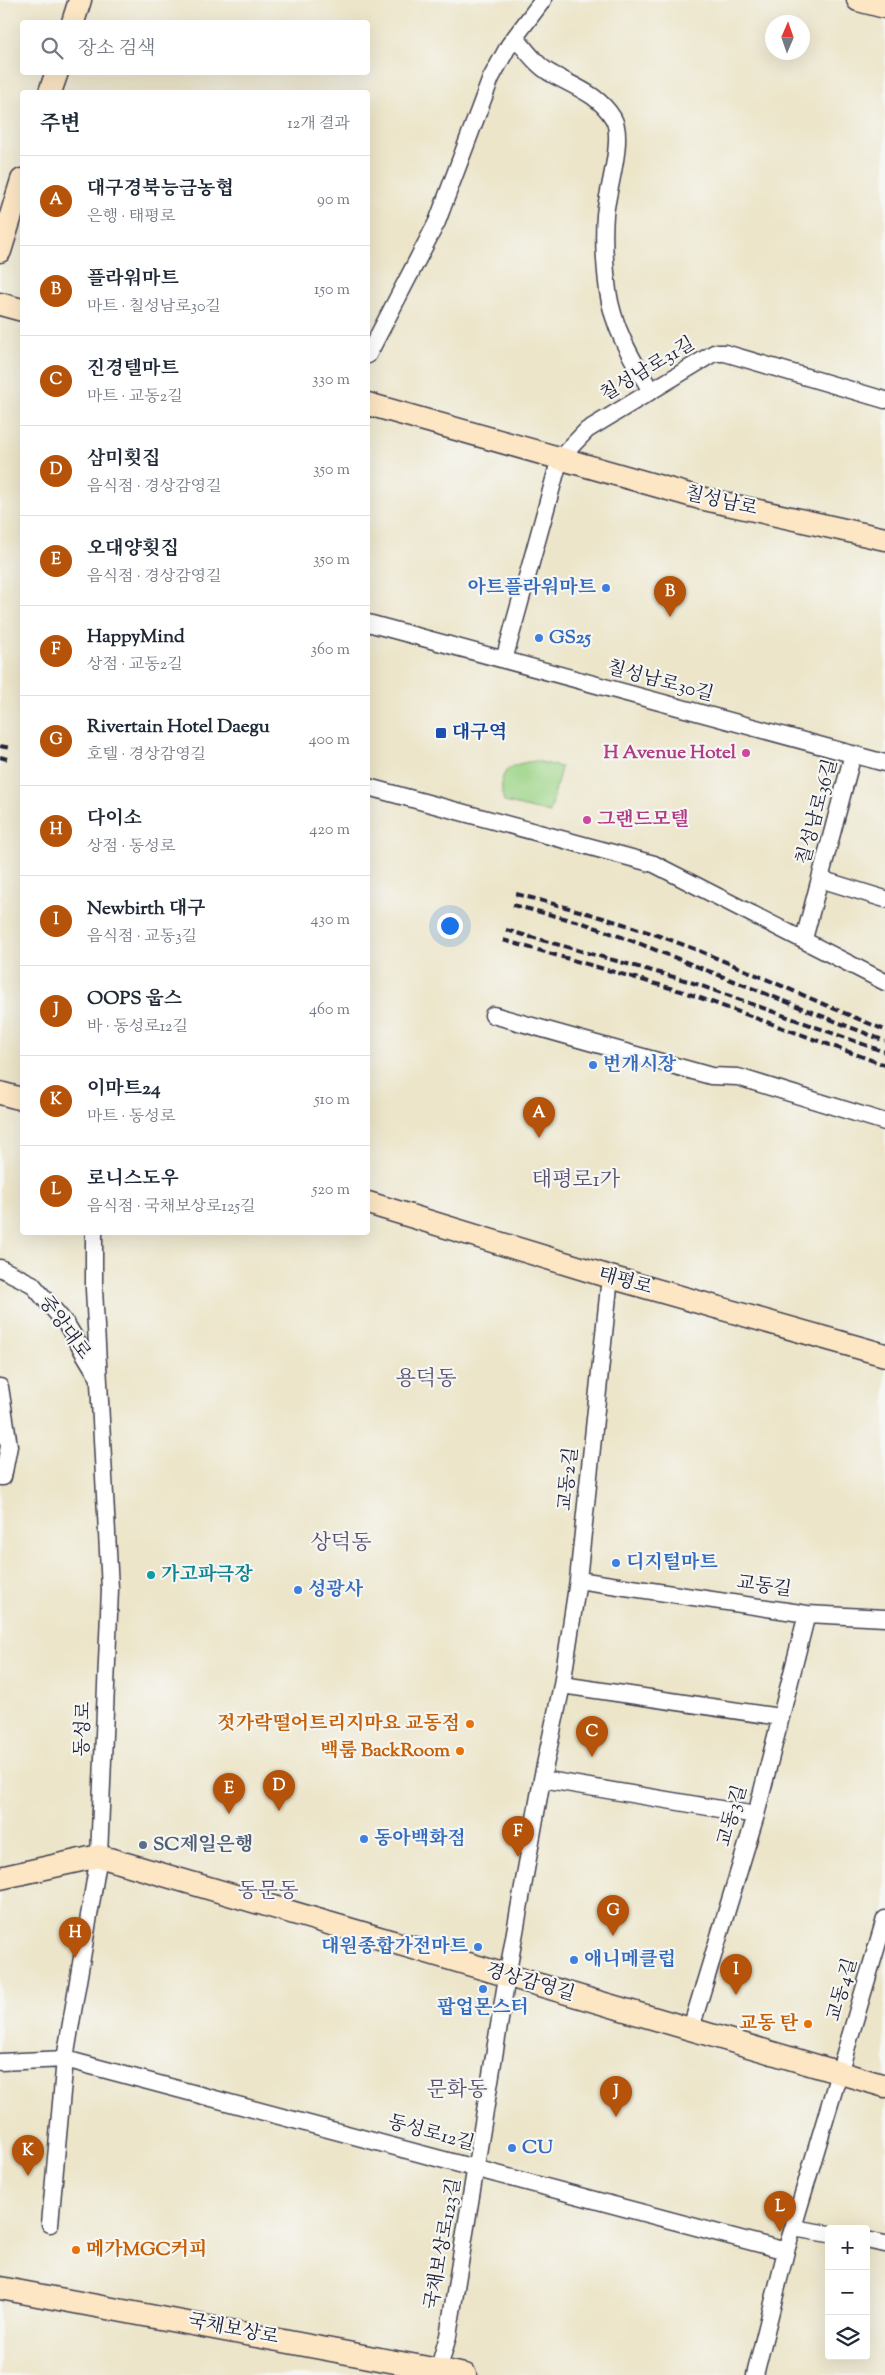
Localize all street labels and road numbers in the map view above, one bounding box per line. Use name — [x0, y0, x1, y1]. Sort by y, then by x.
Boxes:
street label: 칠성남로31길 — [596, 331, 700, 409]
street label: 칠성남로 — [682, 481, 760, 523]
street label: 칠성남로30길 — [604, 655, 716, 709]
street label: 칠성남로36길 — [791, 756, 845, 868]
street label: 태평로 — [595, 1261, 655, 1303]
street label: 중앙대로 — [32, 1290, 96, 1366]
street label: 교동2길 — [552, 1446, 586, 1512]
street label: 교동길 — [735, 1570, 793, 1604]
street label: 동성로 — [70, 1701, 98, 1757]
street label: 교동3길 — [711, 1782, 755, 1850]
street label: 교동4길 — [821, 1955, 865, 2025]
street label: 경상감영길 — [482, 1957, 578, 2009]
street label: 동성로12길 — [385, 2109, 477, 2159]
street label: 국채보상로123길 — [419, 2176, 469, 2312]
street label: 국채보상로 — [185, 2308, 281, 2352]

